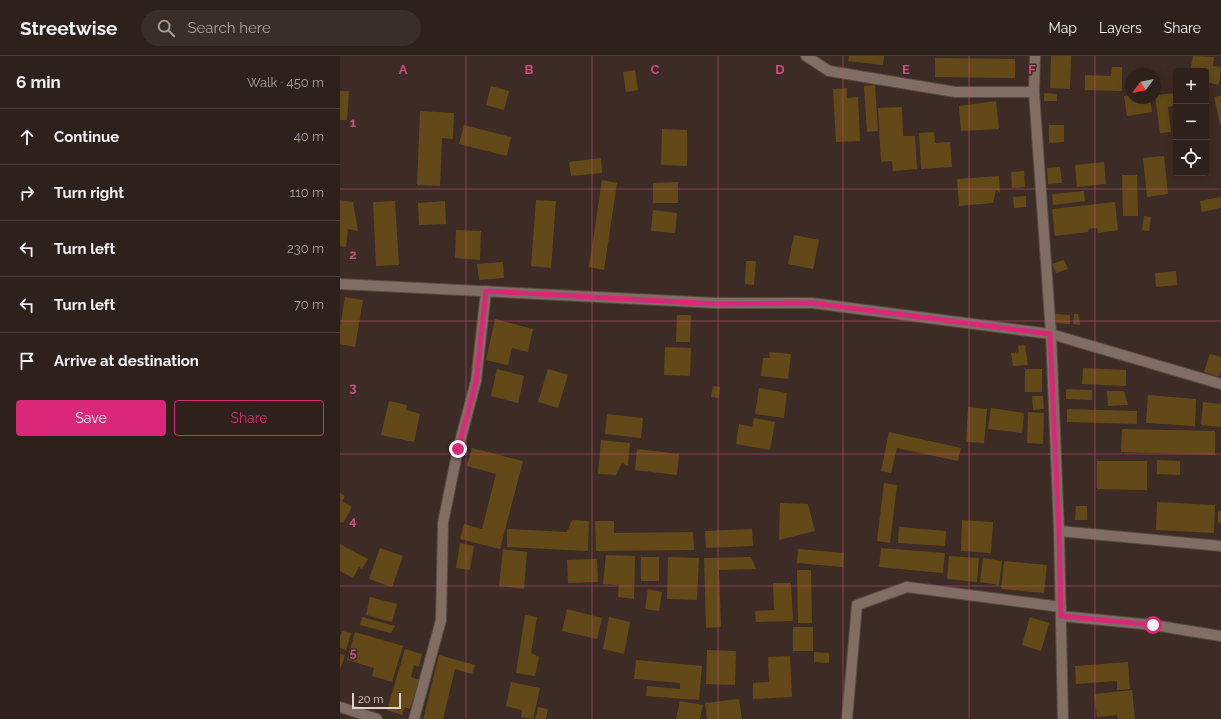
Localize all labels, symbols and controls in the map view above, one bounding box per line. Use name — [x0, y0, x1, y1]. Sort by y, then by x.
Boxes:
search box — [141, 10, 421, 46]
text: Streetwise — [20, 17, 117, 39]
icon: search — [155, 17, 177, 39]
text: Search here — [187, 19, 271, 37]
text: Map — [1049, 20, 1077, 36]
text: Layers — [1099, 20, 1142, 36]
text: Share — [1164, 20, 1201, 36]
text: A — [399, 62, 408, 77]
text: B — [525, 62, 534, 77]
text: C — [651, 62, 660, 77]
text: D — [775, 62, 785, 77]
text: E — [902, 62, 910, 77]
text: F — [1028, 62, 1036, 77]
north arrow — [1125, 68, 1161, 104]
map controls — [1173, 68, 1209, 176]
button: + — [1173, 68, 1209, 104]
text: 6 min — [16, 72, 61, 92]
text: Walk · 450 m — [247, 75, 324, 90]
button: − — [1173, 104, 1209, 140]
text: 1 — [350, 115, 357, 130]
icon: ahead — [16, 126, 38, 148]
text: Continue — [54, 128, 119, 146]
text: 40 m — [294, 129, 324, 144]
button: locate — [1173, 140, 1209, 176]
icon: right — [16, 182, 38, 204]
text: Turn right — [54, 184, 124, 202]
text: 110 m — [290, 185, 324, 200]
icon: left — [16, 238, 38, 260]
text: Turn left — [54, 240, 115, 258]
text: 230 m — [287, 241, 324, 256]
text: 2 — [349, 247, 357, 262]
icon: left — [16, 294, 38, 316]
text: Turn left — [54, 296, 115, 314]
text: 70 m — [294, 297, 324, 312]
icon: arrive — [16, 350, 38, 372]
text: Arrive at destination — [54, 352, 199, 370]
text: 3 — [349, 380, 357, 395]
button: Save — [16, 400, 166, 436]
button: Share — [174, 400, 324, 436]
route end — [449, 440, 467, 458]
text: 4 — [349, 513, 357, 528]
route start — [1144, 616, 1162, 634]
text: 5 — [349, 645, 357, 660]
scale bar — [352, 691, 401, 710]
text: 20 m — [358, 693, 383, 706]

